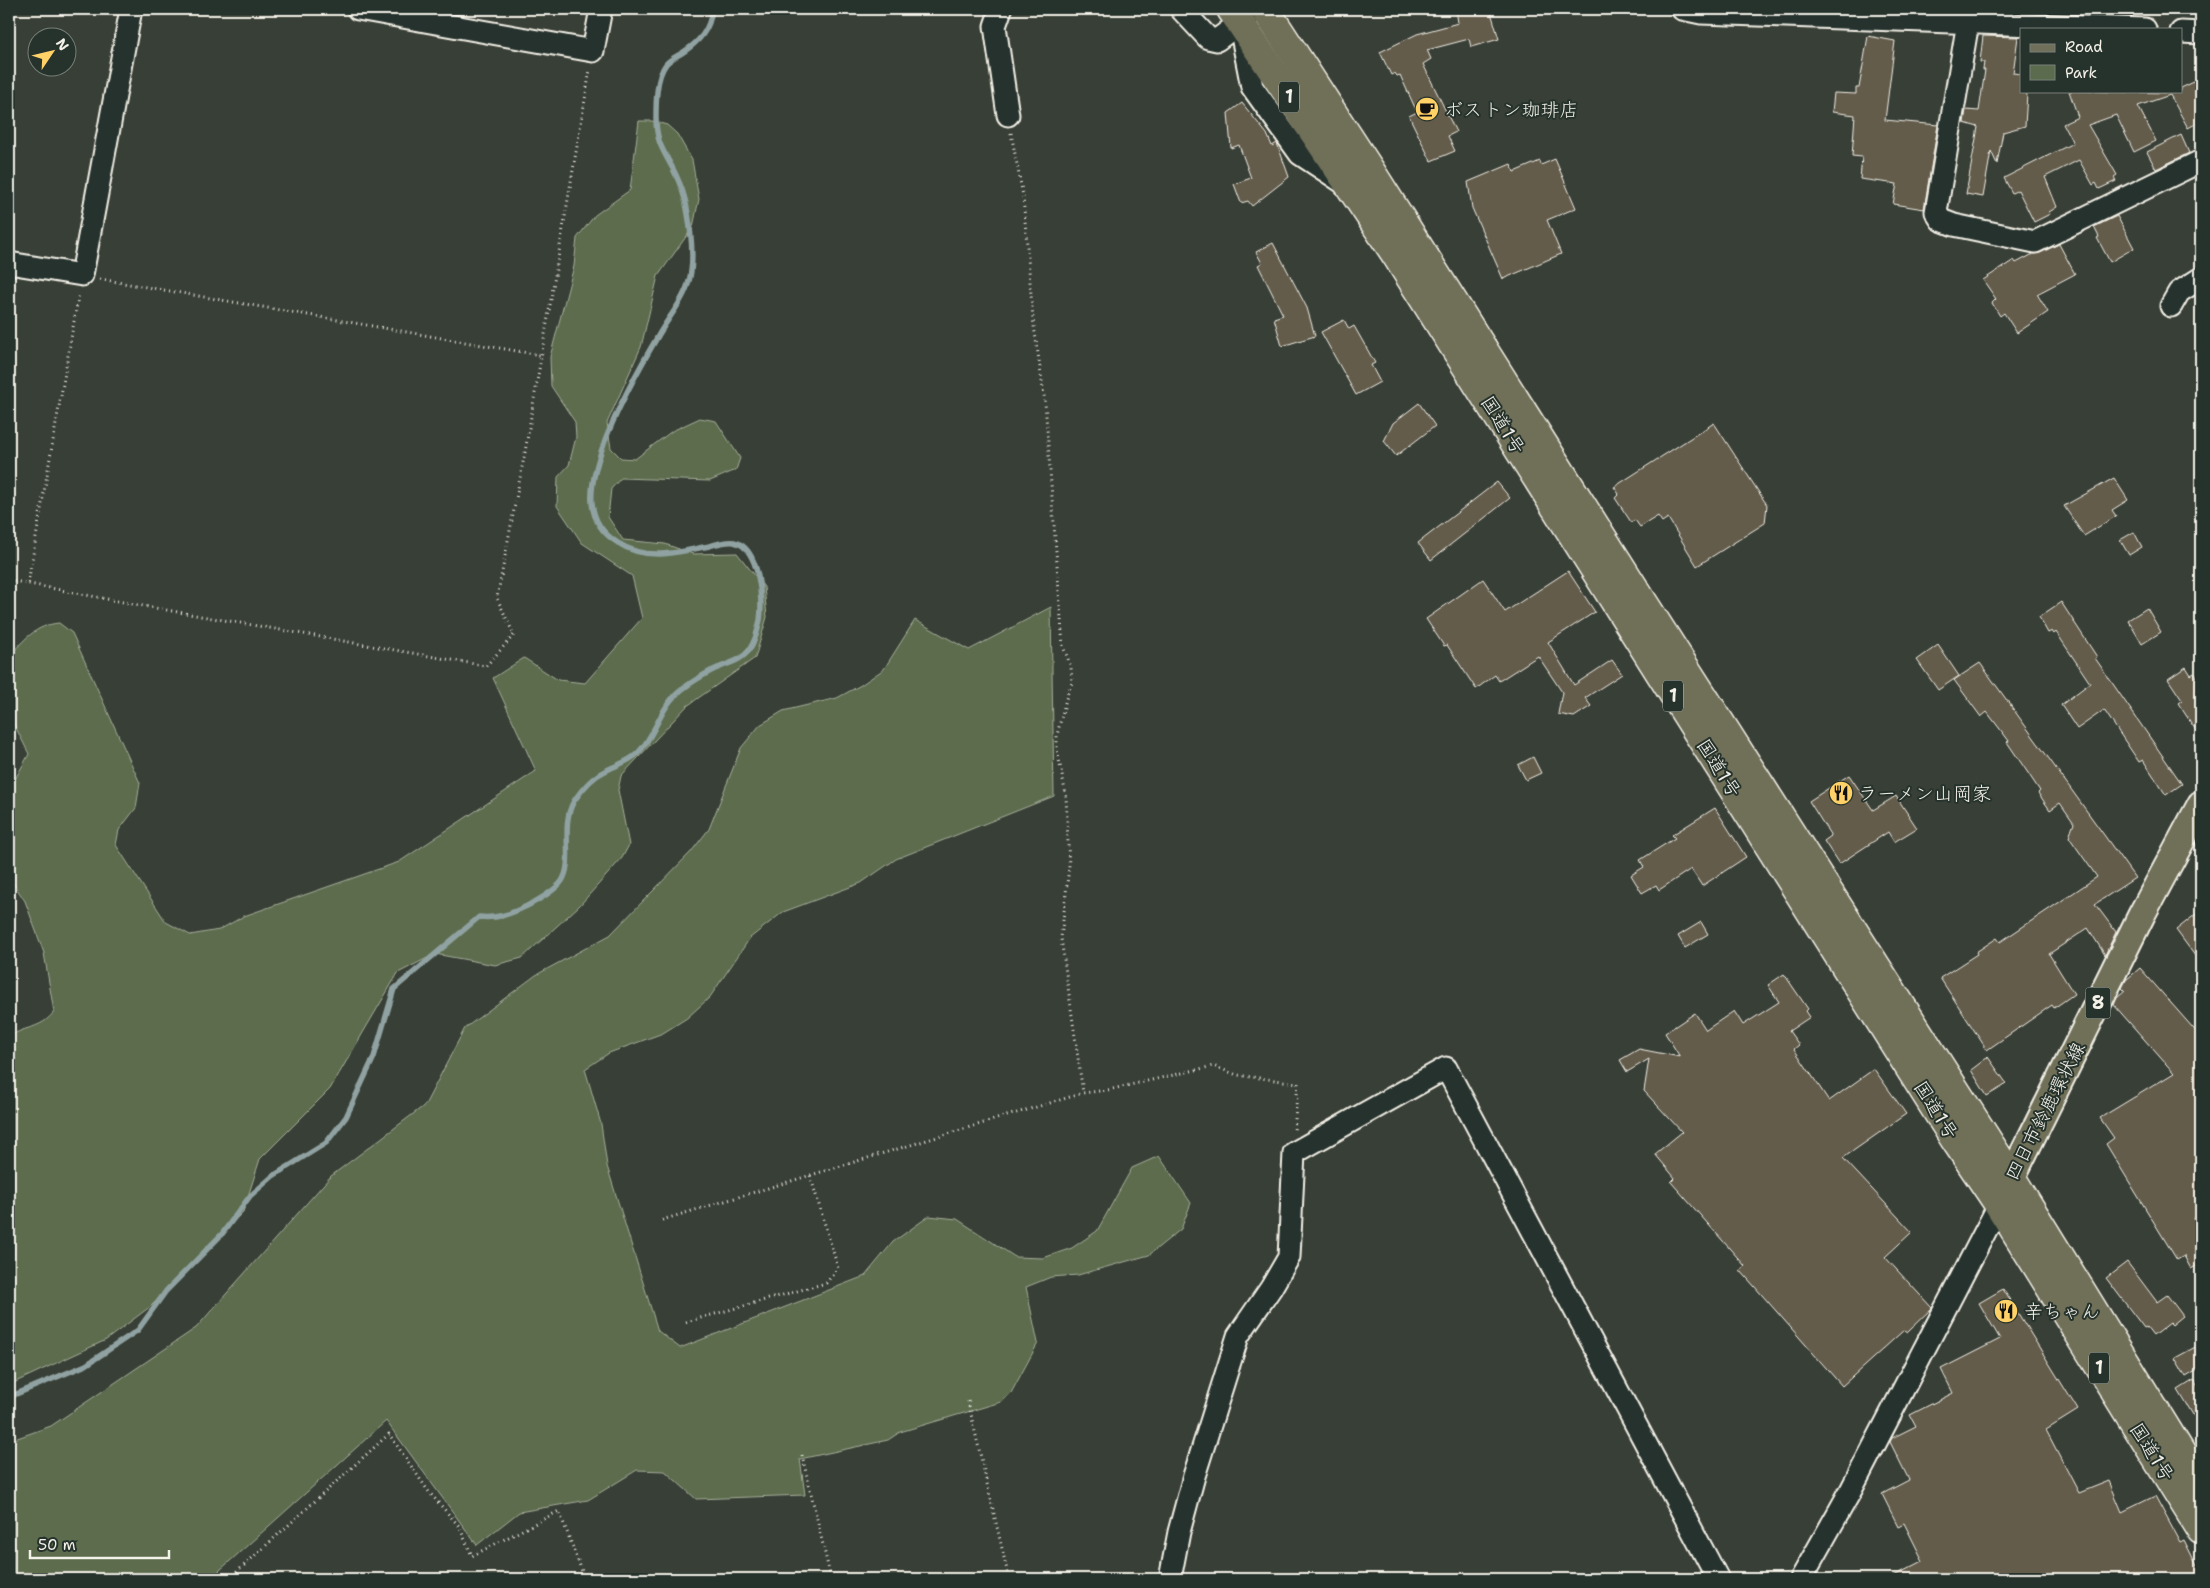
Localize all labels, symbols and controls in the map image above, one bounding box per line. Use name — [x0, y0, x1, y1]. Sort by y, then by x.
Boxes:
north arrow — [28, 28, 78, 78]
legend — [2020, 28, 2182, 92]
text: N — [52, 35, 73, 54]
text: Road — [2065, 37, 2103, 57]
text: Park — [2065, 63, 2097, 83]
road number: 1 — [1279, 81, 1299, 112]
cafe icon: ボストン珈琲店 — [1414, 96, 1440, 122]
place label: ボストン珈琲店 — [1444, 97, 1579, 122]
street label: 国道1号 — [1475, 391, 1531, 459]
road number: 1 — [1663, 680, 1683, 711]
street label: 国道1号 — [1691, 734, 1747, 802]
restaurant icon: ラーメン山岡家 — [1828, 780, 1854, 806]
place label: ラーメン山岡家 — [1858, 781, 1991, 806]
road number: 8 — [2086, 988, 2110, 1018]
street label: 四日市鈴鹿環状線 — [1999, 1038, 2091, 1184]
street label: 国道1号 — [1908, 1076, 1964, 1144]
restaurant icon: 辛ちゃん — [1993, 1298, 2019, 1324]
place label: 辛ちゃん — [2024, 1299, 2100, 1324]
road number: 1 — [2089, 1352, 2109, 1384]
street label: 国道1号 — [2124, 1418, 2180, 1486]
scale bar — [30, 1528, 169, 1560]
text: 50 m — [38, 1535, 76, 1555]

